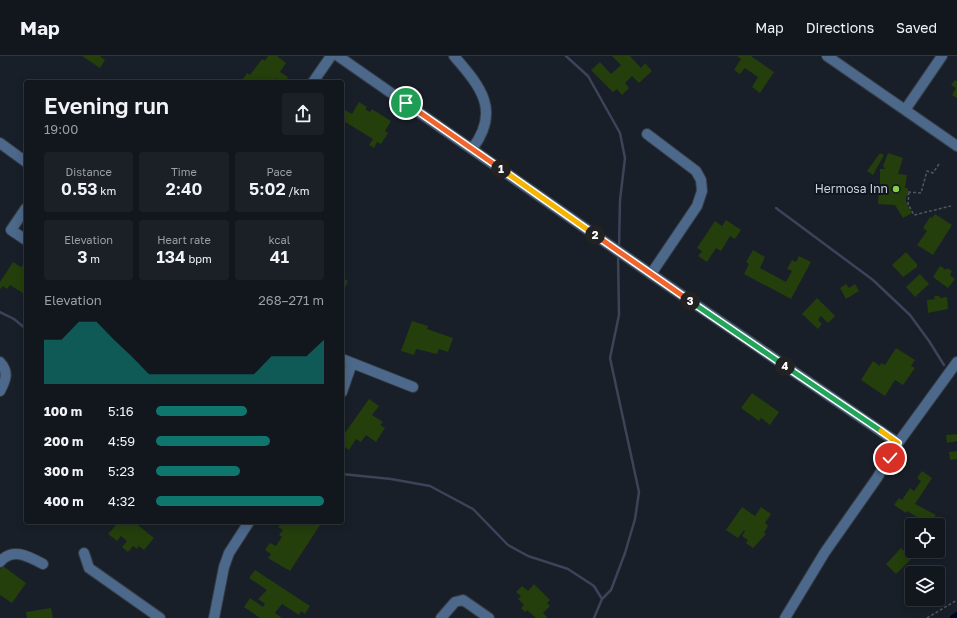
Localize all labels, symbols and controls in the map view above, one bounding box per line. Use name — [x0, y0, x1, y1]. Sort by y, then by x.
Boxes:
text: Map — [20, 16, 60, 39]
text: Map — [755, 19, 784, 36]
text: Directions — [806, 19, 874, 36]
text: Saved — [896, 19, 937, 36]
pin — [389, 86, 423, 120]
text: Evening run — [44, 92, 169, 119]
icon: arrive — [395, 92, 417, 114]
button: share — [282, 93, 324, 135]
text: 19:00 — [44, 121, 78, 137]
pin: 1 — [491, 159, 511, 179]
text: 1 — [498, 162, 504, 175]
text: Distance — [66, 165, 112, 178]
text: Time — [171, 165, 197, 178]
text: Pace — [266, 165, 292, 178]
text: 0.53 — [61, 178, 98, 199]
text: 2:40 — [165, 178, 202, 199]
text: 5:02 — [249, 178, 286, 199]
place label: Hermosa Inn — [815, 181, 888, 196]
text: km — [98, 184, 116, 197]
text: /km — [286, 184, 310, 197]
marker: Hermosa Inn — [891, 184, 901, 194]
pin: 2 — [585, 225, 605, 245]
text: 2 — [592, 228, 598, 241]
text: Elevation — [64, 233, 113, 246]
text: Heart rate — [157, 233, 211, 246]
text: kcal — [268, 233, 290, 246]
text: 3 — [77, 246, 88, 267]
text: 134 — [156, 246, 186, 267]
text: 41 — [270, 246, 289, 267]
text: m — [88, 252, 100, 265]
text: bpm — [186, 252, 212, 265]
pin: 3 — [680, 291, 700, 311]
text: Elevation — [44, 292, 102, 308]
text: 268–271 m — [258, 292, 324, 308]
text: 3 — [687, 294, 693, 307]
pin: 4 — [775, 356, 795, 376]
text: 4 — [782, 359, 788, 372]
text: 100 m — [44, 403, 82, 419]
text: 5:16 — [108, 403, 134, 419]
text: 200 m — [44, 433, 83, 449]
text: 4:59 — [108, 433, 135, 449]
pin — [873, 441, 907, 475]
icon: check — [879, 447, 901, 469]
text: 300 m — [44, 463, 83, 479]
text: 5:23 — [108, 463, 135, 479]
text: 400 m — [44, 493, 84, 509]
text: 4:32 — [108, 493, 135, 509]
map controls — [905, 518, 945, 606]
button: locate — [905, 518, 945, 558]
button: layers — [905, 566, 945, 606]

